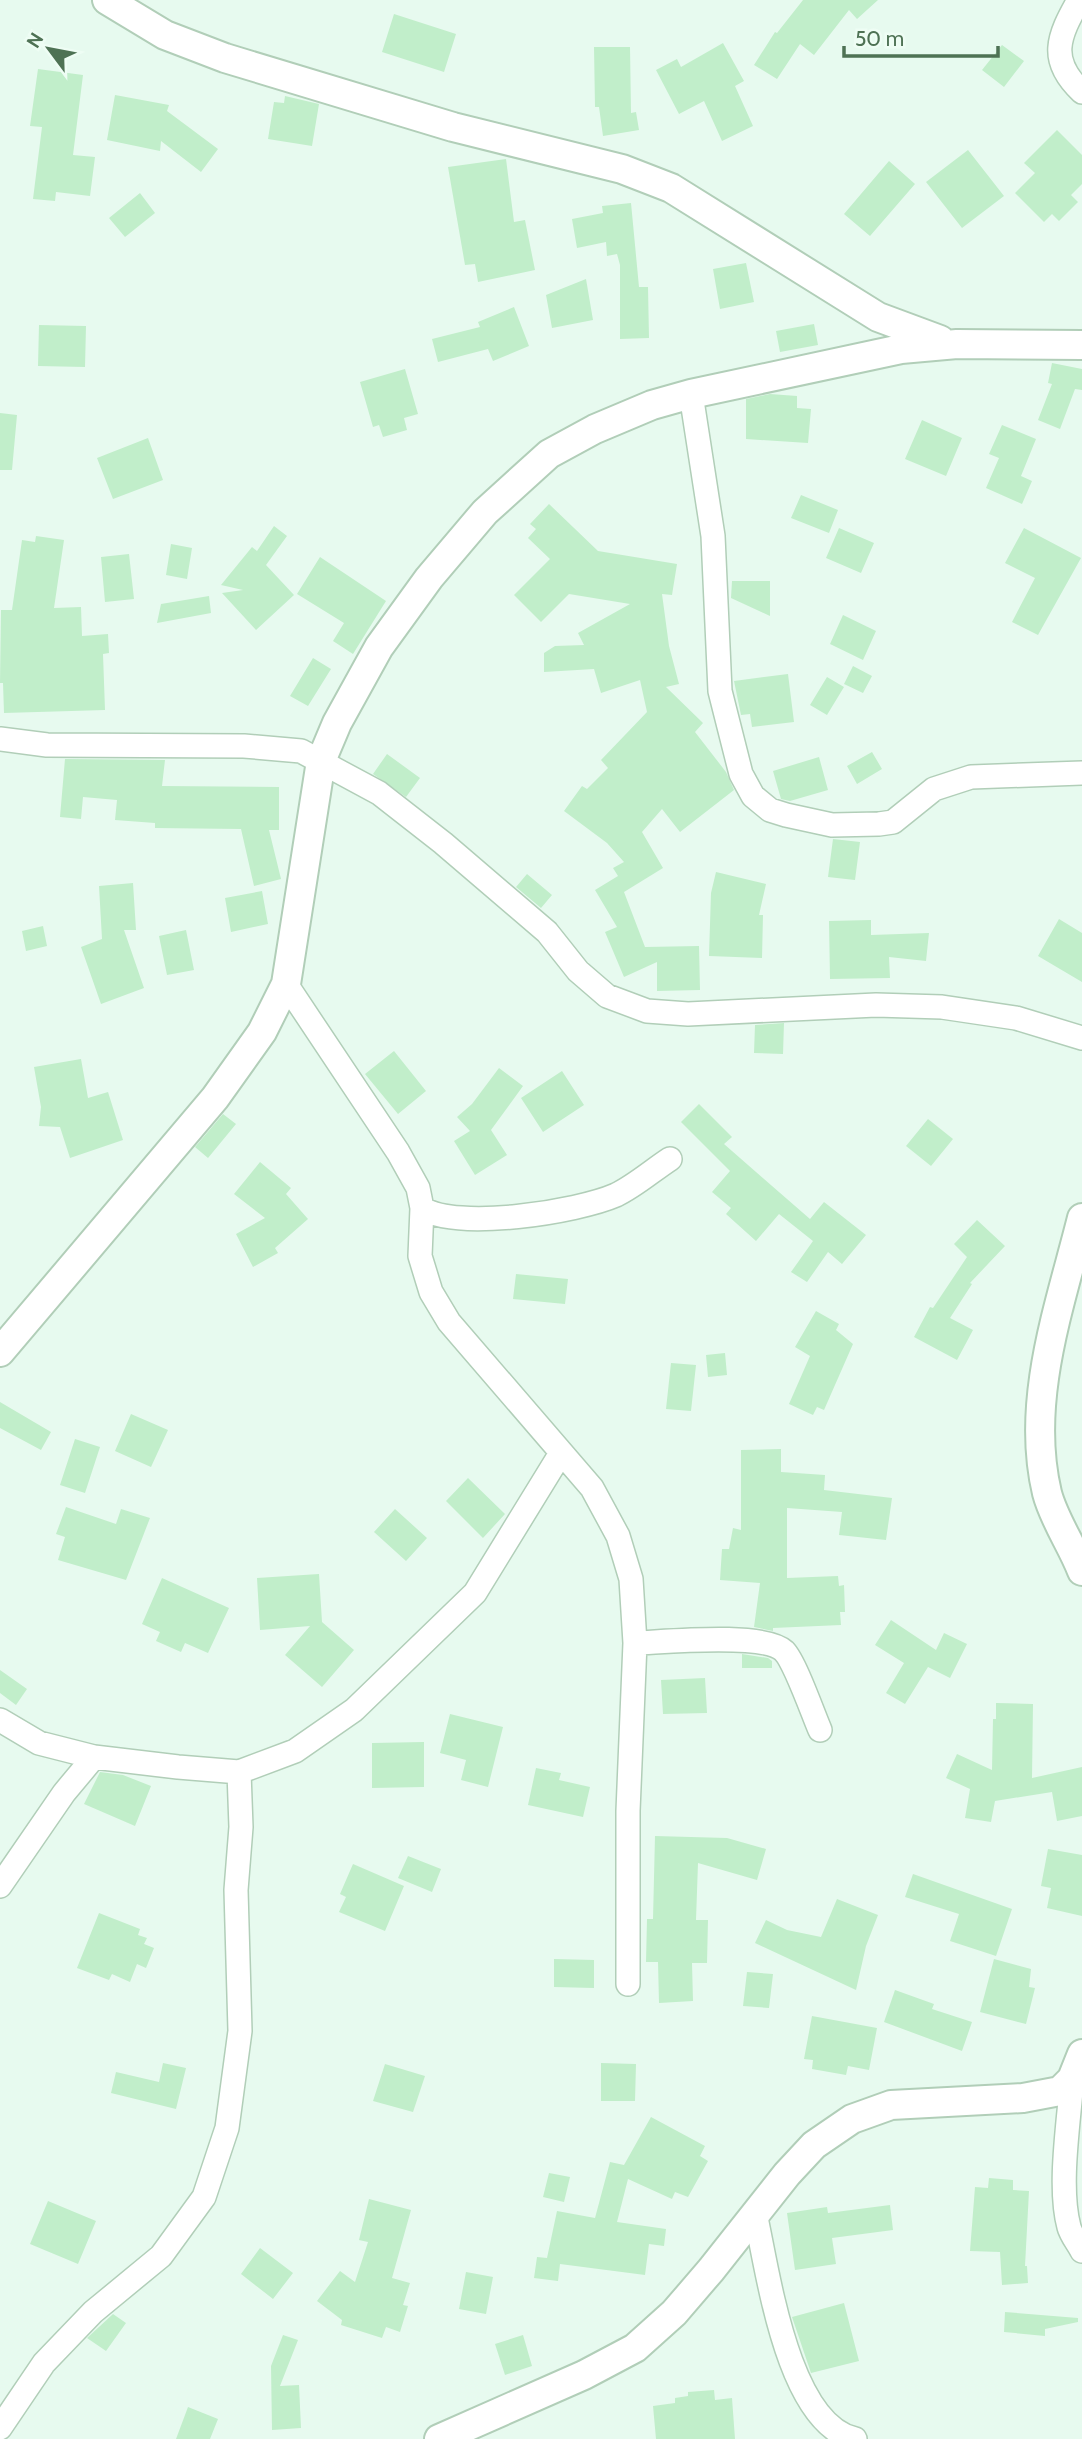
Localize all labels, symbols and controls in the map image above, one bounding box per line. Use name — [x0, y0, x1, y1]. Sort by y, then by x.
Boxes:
north arrow — [14, 14, 84, 84]
scale bar — [844, 14, 998, 58]
text: 50 m — [855, 26, 904, 51]
text: N — [22, 28, 48, 52]

